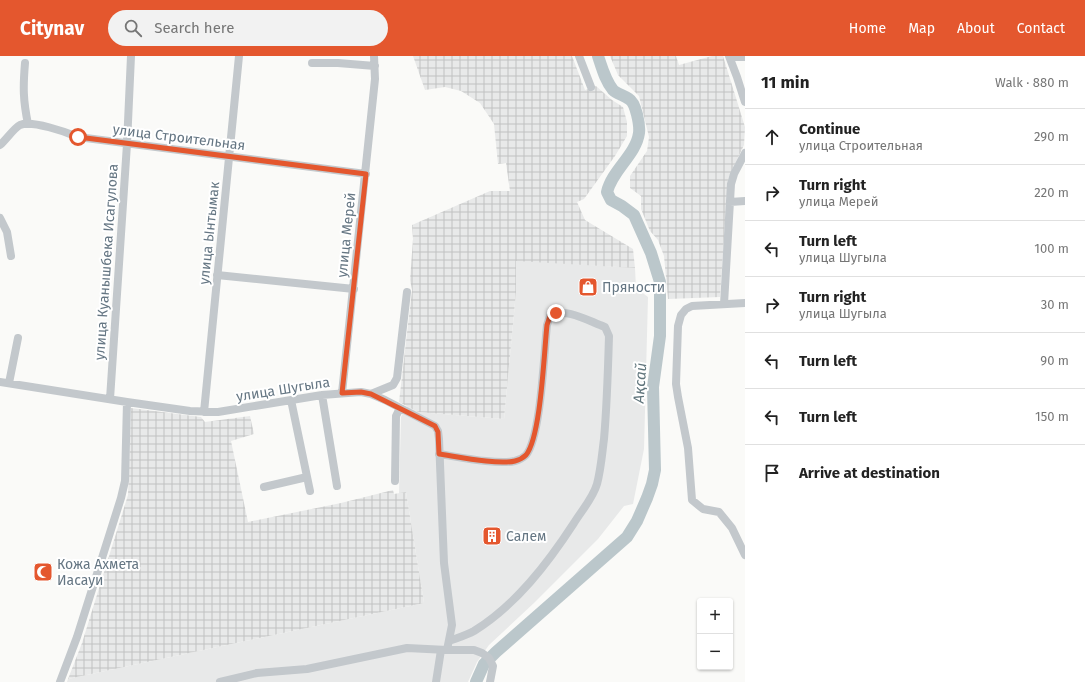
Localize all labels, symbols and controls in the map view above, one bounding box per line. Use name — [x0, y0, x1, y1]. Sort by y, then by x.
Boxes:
search box — [108, 10, 388, 46]
text: Citynav — [20, 17, 84, 40]
icon: search — [122, 17, 144, 39]
text: Search here — [154, 19, 234, 37]
text: Home — [849, 20, 886, 37]
text: Map — [908, 20, 935, 37]
text: About — [957, 20, 995, 37]
text: Contact — [1017, 20, 1065, 37]
text: 11 min — [761, 72, 809, 93]
text: Walk · 880 m — [995, 75, 1069, 90]
text: Continue — [799, 120, 860, 138]
street label: улица Строительная — [112, 121, 246, 154]
icon: ahead — [761, 126, 783, 148]
route start — [69, 128, 87, 146]
text: 290 m — [1034, 129, 1069, 144]
text: улица Строительная — [799, 138, 923, 153]
street label: улица Куанышбека Исагулова — [91, 163, 122, 361]
text: Turn right — [799, 176, 866, 194]
street label: улица Ынтымак — [196, 180, 223, 285]
icon: right — [761, 182, 783, 204]
text: 220 m — [1034, 185, 1069, 200]
street label: улица Мерей — [334, 192, 359, 279]
text: улица Мерей — [799, 194, 878, 209]
text: Turn left — [799, 232, 857, 250]
icon: left — [761, 238, 783, 260]
text: 100 m — [1034, 241, 1069, 256]
text: улица Шугыла — [799, 250, 887, 265]
shop icon: Пряности — [577, 276, 599, 298]
place label: Пряности — [602, 279, 665, 296]
text: Turn right — [799, 288, 866, 306]
icon: right — [761, 294, 783, 316]
text: 30 m — [1041, 297, 1069, 312]
route end — [547, 304, 565, 322]
text: улица Шугыла — [799, 306, 887, 321]
icon: left — [761, 350, 783, 372]
text: Turn left — [799, 352, 857, 370]
text: 90 m — [1040, 353, 1069, 368]
water label: Ақсай — [630, 362, 650, 405]
street label: улица Шугыла — [235, 374, 331, 405]
icon: left — [761, 406, 783, 428]
text: Turn left — [799, 408, 857, 426]
text: 150 m — [1035, 409, 1069, 424]
icon: arrive — [761, 462, 783, 484]
text: Arrive at destination — [799, 464, 940, 482]
building icon: Салем — [481, 525, 503, 547]
place label: Салем — [506, 528, 546, 545]
place label: Кожа Ахмета Иасауи — [57, 556, 139, 589]
mosque icon: Кожа Ахмета Иасауи — [32, 561, 54, 583]
map controls — [697, 598, 733, 670]
button: + — [697, 598, 733, 634]
button: − — [697, 634, 733, 670]

